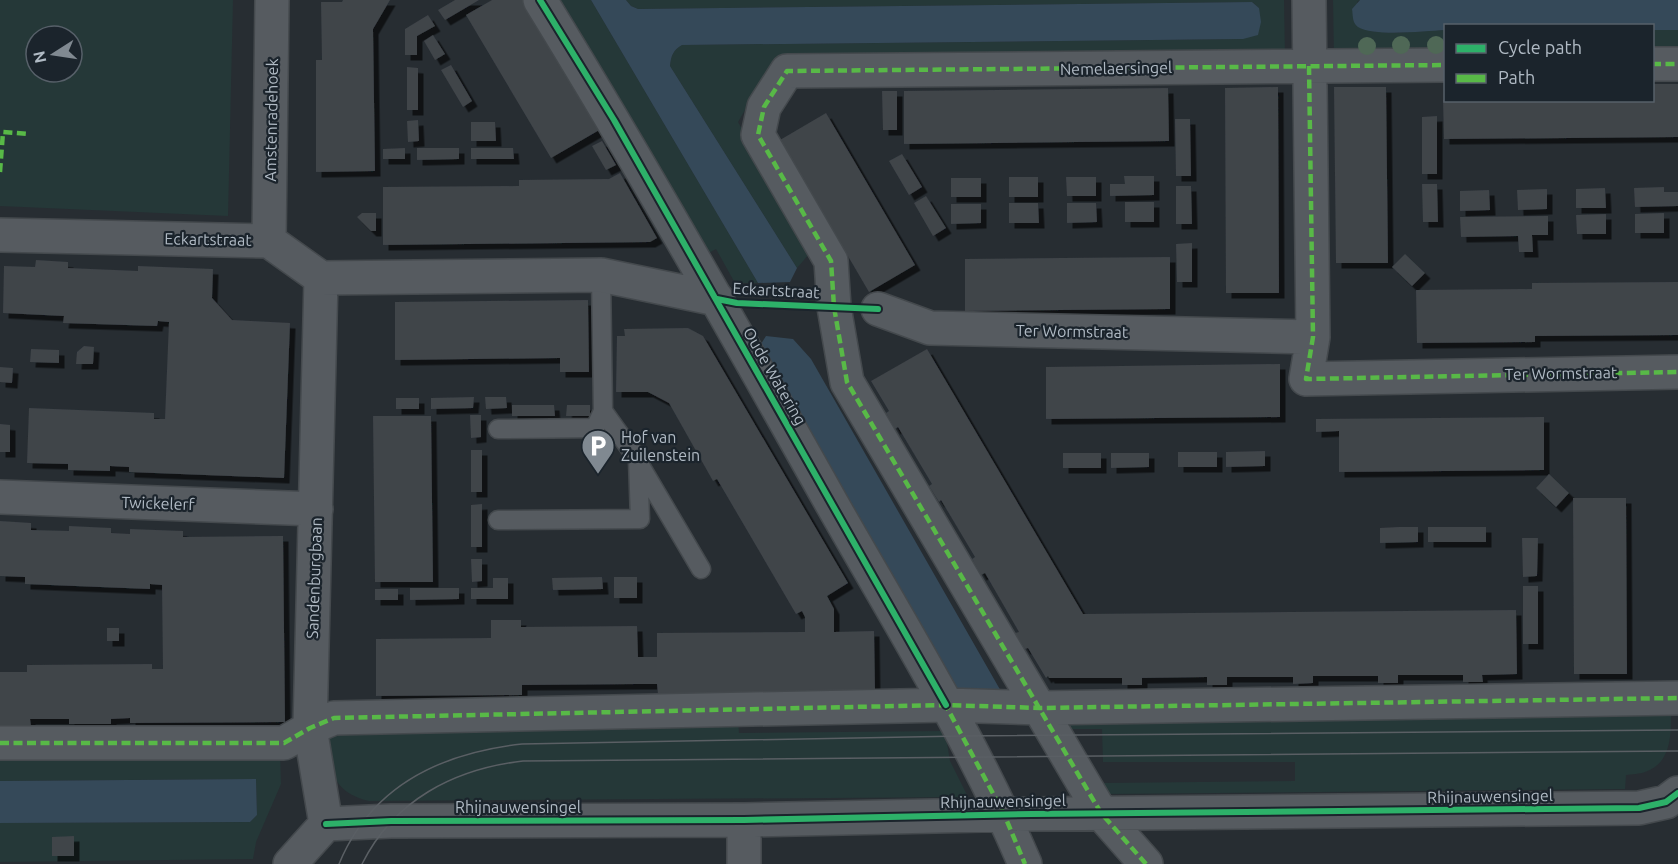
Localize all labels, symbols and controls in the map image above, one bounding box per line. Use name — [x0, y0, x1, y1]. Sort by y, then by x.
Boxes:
north arrow — [24, 24, 84, 84]
legend — [1444, 24, 1654, 102]
text: Cycle path — [1498, 37, 1582, 57]
text: N — [29, 49, 49, 65]
street label: Amstenradehoek — [261, 58, 281, 182]
street label: Nemelaersingel — [1060, 58, 1172, 78]
text: Path — [1498, 67, 1535, 87]
street label: Eckartstraat — [164, 229, 252, 249]
street label: Eckartstraat — [732, 279, 821, 301]
street label: Ter Wormstraat — [1016, 321, 1129, 341]
street label: Oude Watering — [740, 324, 810, 428]
street label: Ter Wormstraat — [1505, 363, 1618, 383]
parking icon: Hof van Zuilenstein — [580, 428, 616, 475]
place label: Hof van Zuilenstein — [621, 428, 700, 464]
street label: Twickelerf — [121, 493, 196, 513]
street label: Sandenburgbaan — [303, 517, 325, 639]
street label: Rhijnauwensingel — [1427, 786, 1553, 806]
street label: Rhijnauwensingel — [940, 791, 1066, 811]
street label: Rhijnauwensingel — [455, 798, 581, 816]

